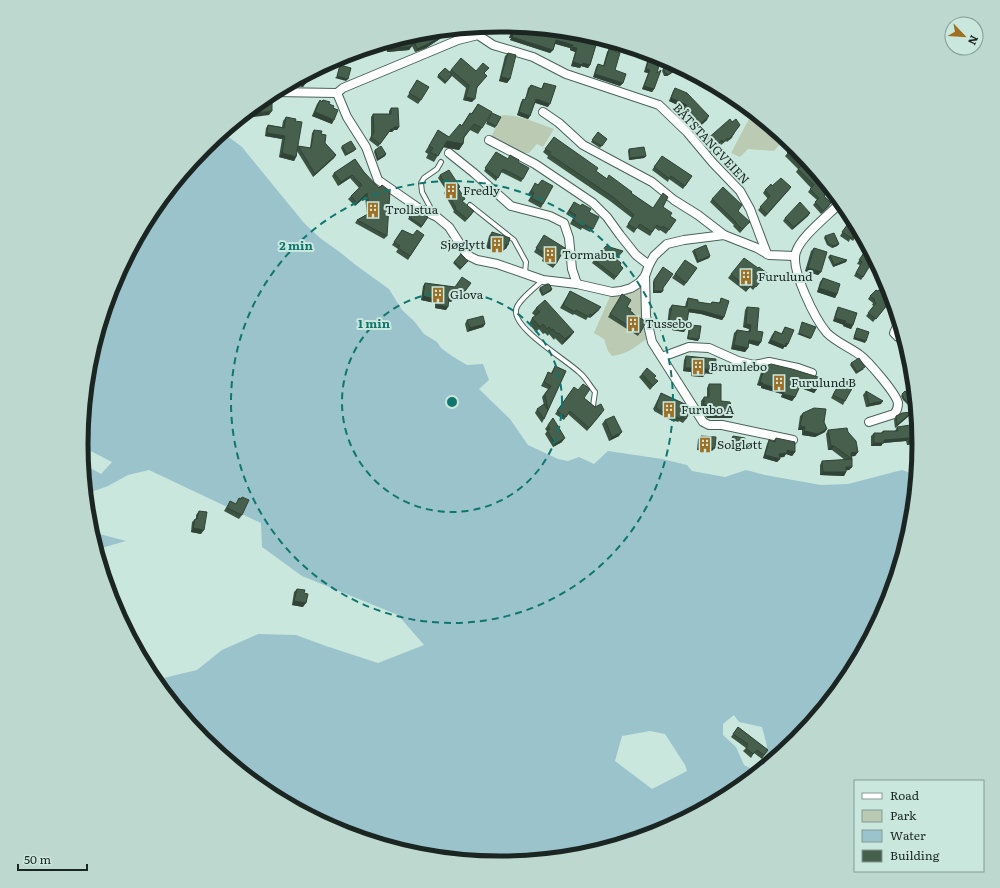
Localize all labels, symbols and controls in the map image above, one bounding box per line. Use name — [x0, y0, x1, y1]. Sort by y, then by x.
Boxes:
north arrow — [944, 16, 984, 56]
text: N — [965, 33, 983, 48]
street label: BÅTSTANGVEIEN — [669, 99, 754, 188]
place label: Fredly — [463, 181, 500, 199]
building icon: Fredly — [442, 182, 460, 200]
place label: Trollstua — [385, 200, 439, 218]
building icon: Trollstua — [364, 201, 382, 219]
place label: Sjøglytt — [440, 235, 485, 253]
text: 2 min — [279, 236, 313, 254]
building icon: Sjøglytt — [488, 236, 506, 254]
place label: Tormabu — [562, 245, 616, 263]
building icon: Tormabu — [541, 246, 559, 264]
place label: Furulund — [758, 267, 813, 285]
building icon: Furulund — [737, 268, 755, 286]
place label: Glova — [450, 285, 484, 303]
building icon: Glova — [429, 286, 447, 304]
text: 1 min — [358, 314, 391, 332]
place label: Tussebo — [645, 314, 692, 332]
building icon: Tussebo — [624, 315, 642, 333]
place label: Brumlebo — [710, 357, 767, 375]
building icon: Brumlebo — [689, 358, 707, 376]
place label: Furulund B — [791, 373, 856, 391]
building icon: Furulund B — [770, 374, 788, 392]
centre of rings — [445, 395, 459, 409]
place label: Furubo A — [681, 400, 735, 418]
building icon: Furubo A — [660, 401, 678, 419]
place label: Solgløtt — [717, 435, 762, 453]
building icon: Solgløtt — [696, 436, 714, 454]
legend — [854, 780, 984, 872]
text: Road — [890, 786, 920, 804]
text: Park — [890, 806, 917, 824]
text: Water — [890, 826, 926, 844]
scale bar — [18, 846, 87, 872]
text: Building — [890, 846, 940, 864]
text: 50 m — [24, 850, 51, 868]

